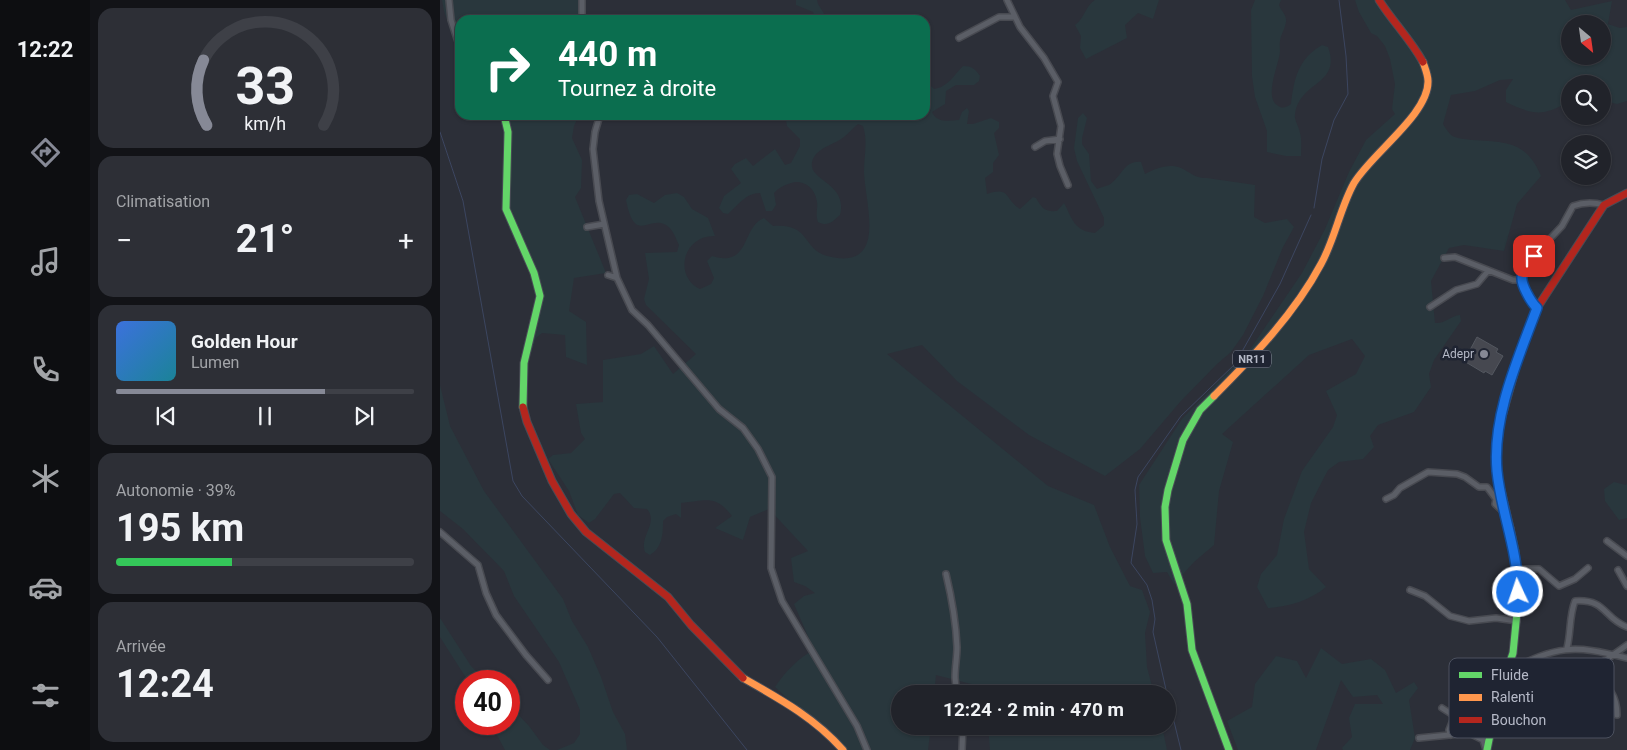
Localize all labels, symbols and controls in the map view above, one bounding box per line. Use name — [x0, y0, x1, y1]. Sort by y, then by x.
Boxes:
north arrow — [1561, 15, 1611, 65]
map controls — [1561, 15, 1611, 185]
text: 440 m — [558, 34, 657, 75]
icon: right — [475, 35, 540, 100]
text: 12:22 — [17, 37, 73, 62]
text: 33 — [235, 56, 295, 117]
button: search — [1561, 75, 1611, 125]
text: Tournez à droite — [558, 76, 716, 101]
text: km/h — [244, 113, 286, 134]
icon: directions — [28, 135, 63, 170]
button: layers — [1561, 135, 1611, 185]
text: Climatisation — [116, 192, 210, 211]
text: 21° — [236, 217, 294, 261]
text: − — [116, 224, 132, 257]
text: + — [398, 224, 414, 257]
pin — [1513, 235, 1555, 277]
icon: arrive — [1520, 242, 1548, 270]
icon: music — [28, 244, 63, 279]
text: Golden Hour — [191, 330, 298, 353]
place label: Adepr — [1442, 347, 1474, 361]
marker: Adepr — [1478, 348, 1490, 360]
road number: NR11 — [1233, 350, 1271, 368]
icon: phone — [28, 352, 63, 387]
text: Lumen — [191, 353, 239, 372]
icon: previous — [152, 402, 180, 430]
icon: pause — [251, 402, 279, 430]
icon: next — [350, 402, 378, 430]
icon: climate — [28, 461, 63, 496]
text: Autonomie · 39% — [116, 481, 236, 500]
text: 195 km — [116, 506, 244, 550]
position arrow — [1491, 565, 1543, 617]
icon: car — [28, 570, 63, 605]
text: Arrivée — [116, 637, 166, 656]
legend — [1449, 658, 1614, 738]
text: 12:24 — [116, 662, 214, 706]
text: Fluide — [1491, 667, 1529, 683]
speed limit sign: 40 — [455, 670, 520, 735]
icon: filters — [28, 678, 63, 713]
text: Ralenti — [1491, 689, 1534, 705]
text: 12:24 · 2 min · 470 m — [943, 698, 1124, 721]
text: Bouchon — [1491, 712, 1546, 728]

